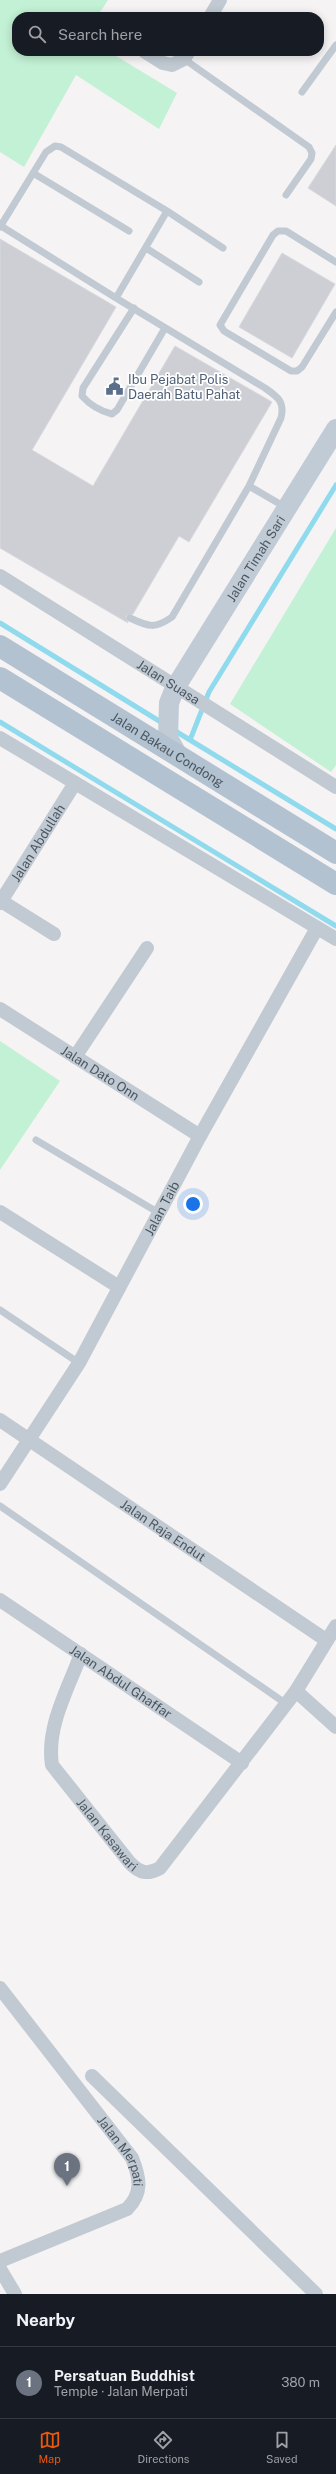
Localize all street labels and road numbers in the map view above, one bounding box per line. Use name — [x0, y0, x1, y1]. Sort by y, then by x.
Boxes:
street label: Jalan Timah Sari — [224, 513, 288, 604]
street label: Jalan Suasa — [134, 657, 202, 708]
street label: Jalan Bakau Condong — [108, 709, 227, 790]
street label: Jalan Abdullah — [8, 801, 68, 885]
street label: Jalan Dato Onn — [58, 1043, 142, 1104]
street label: Jalan Taib — [141, 1178, 183, 1238]
street label: Jalan Raja Endut — [118, 1497, 208, 1565]
street label: Jalan Abdul Ghaffar — [67, 1642, 175, 1722]
street label: Jalan Kasawari — [73, 1795, 140, 1875]
street label: Jalan Merpati — [94, 2113, 146, 2186]

